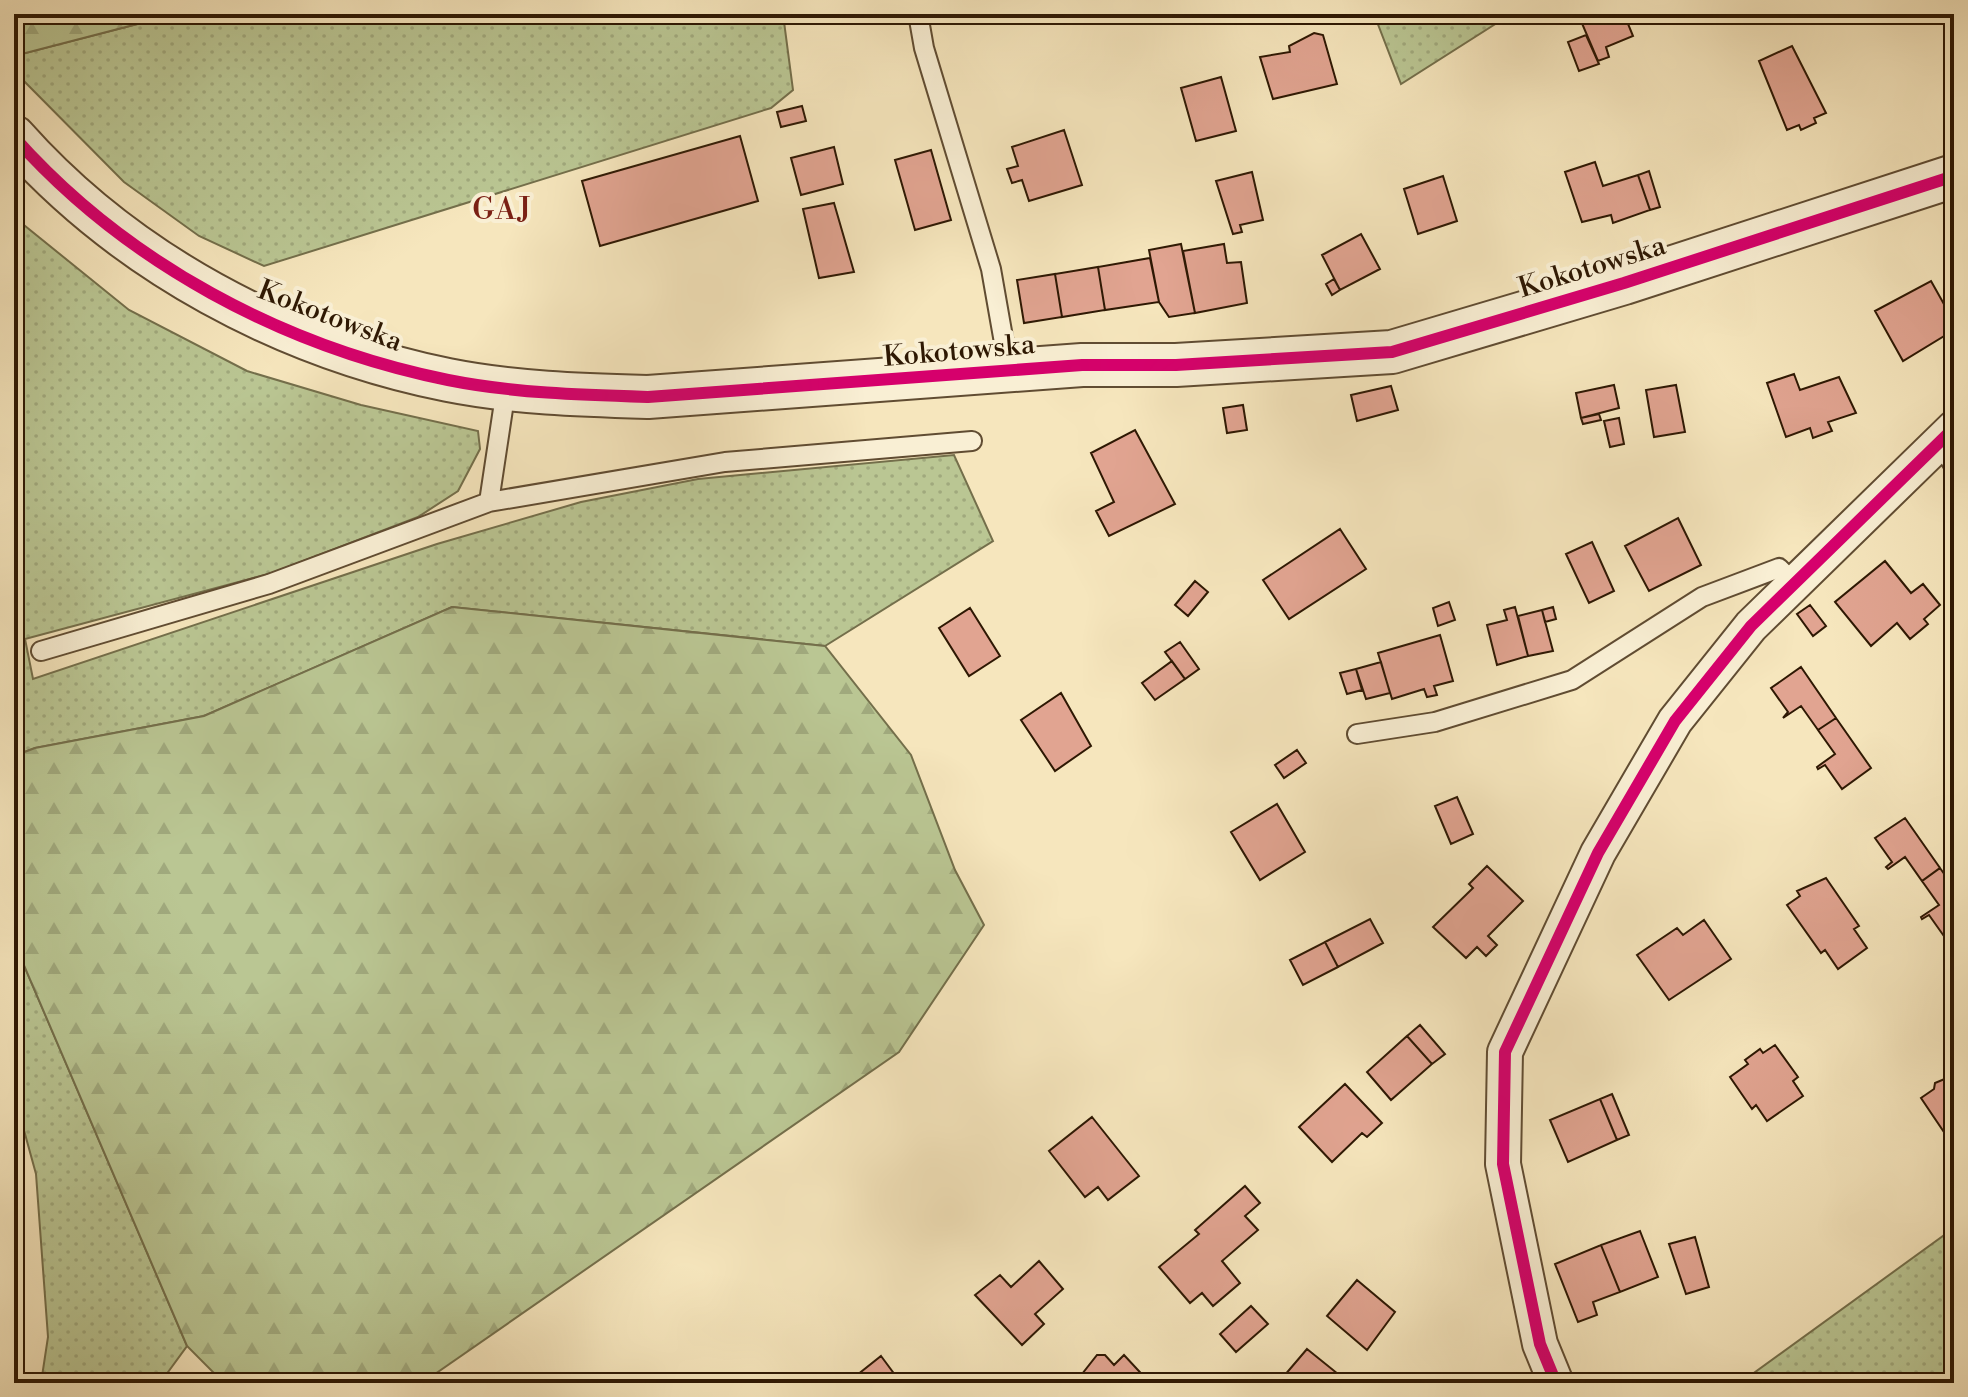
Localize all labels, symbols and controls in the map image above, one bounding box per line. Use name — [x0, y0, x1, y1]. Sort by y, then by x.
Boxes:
district label: GAJ — [472, 191, 534, 229]
street label: Kokotowska — [1514, 228, 1671, 306]
street label: Kokotowska — [253, 272, 408, 360]
street label: Kokotowska — [882, 327, 1037, 375]

